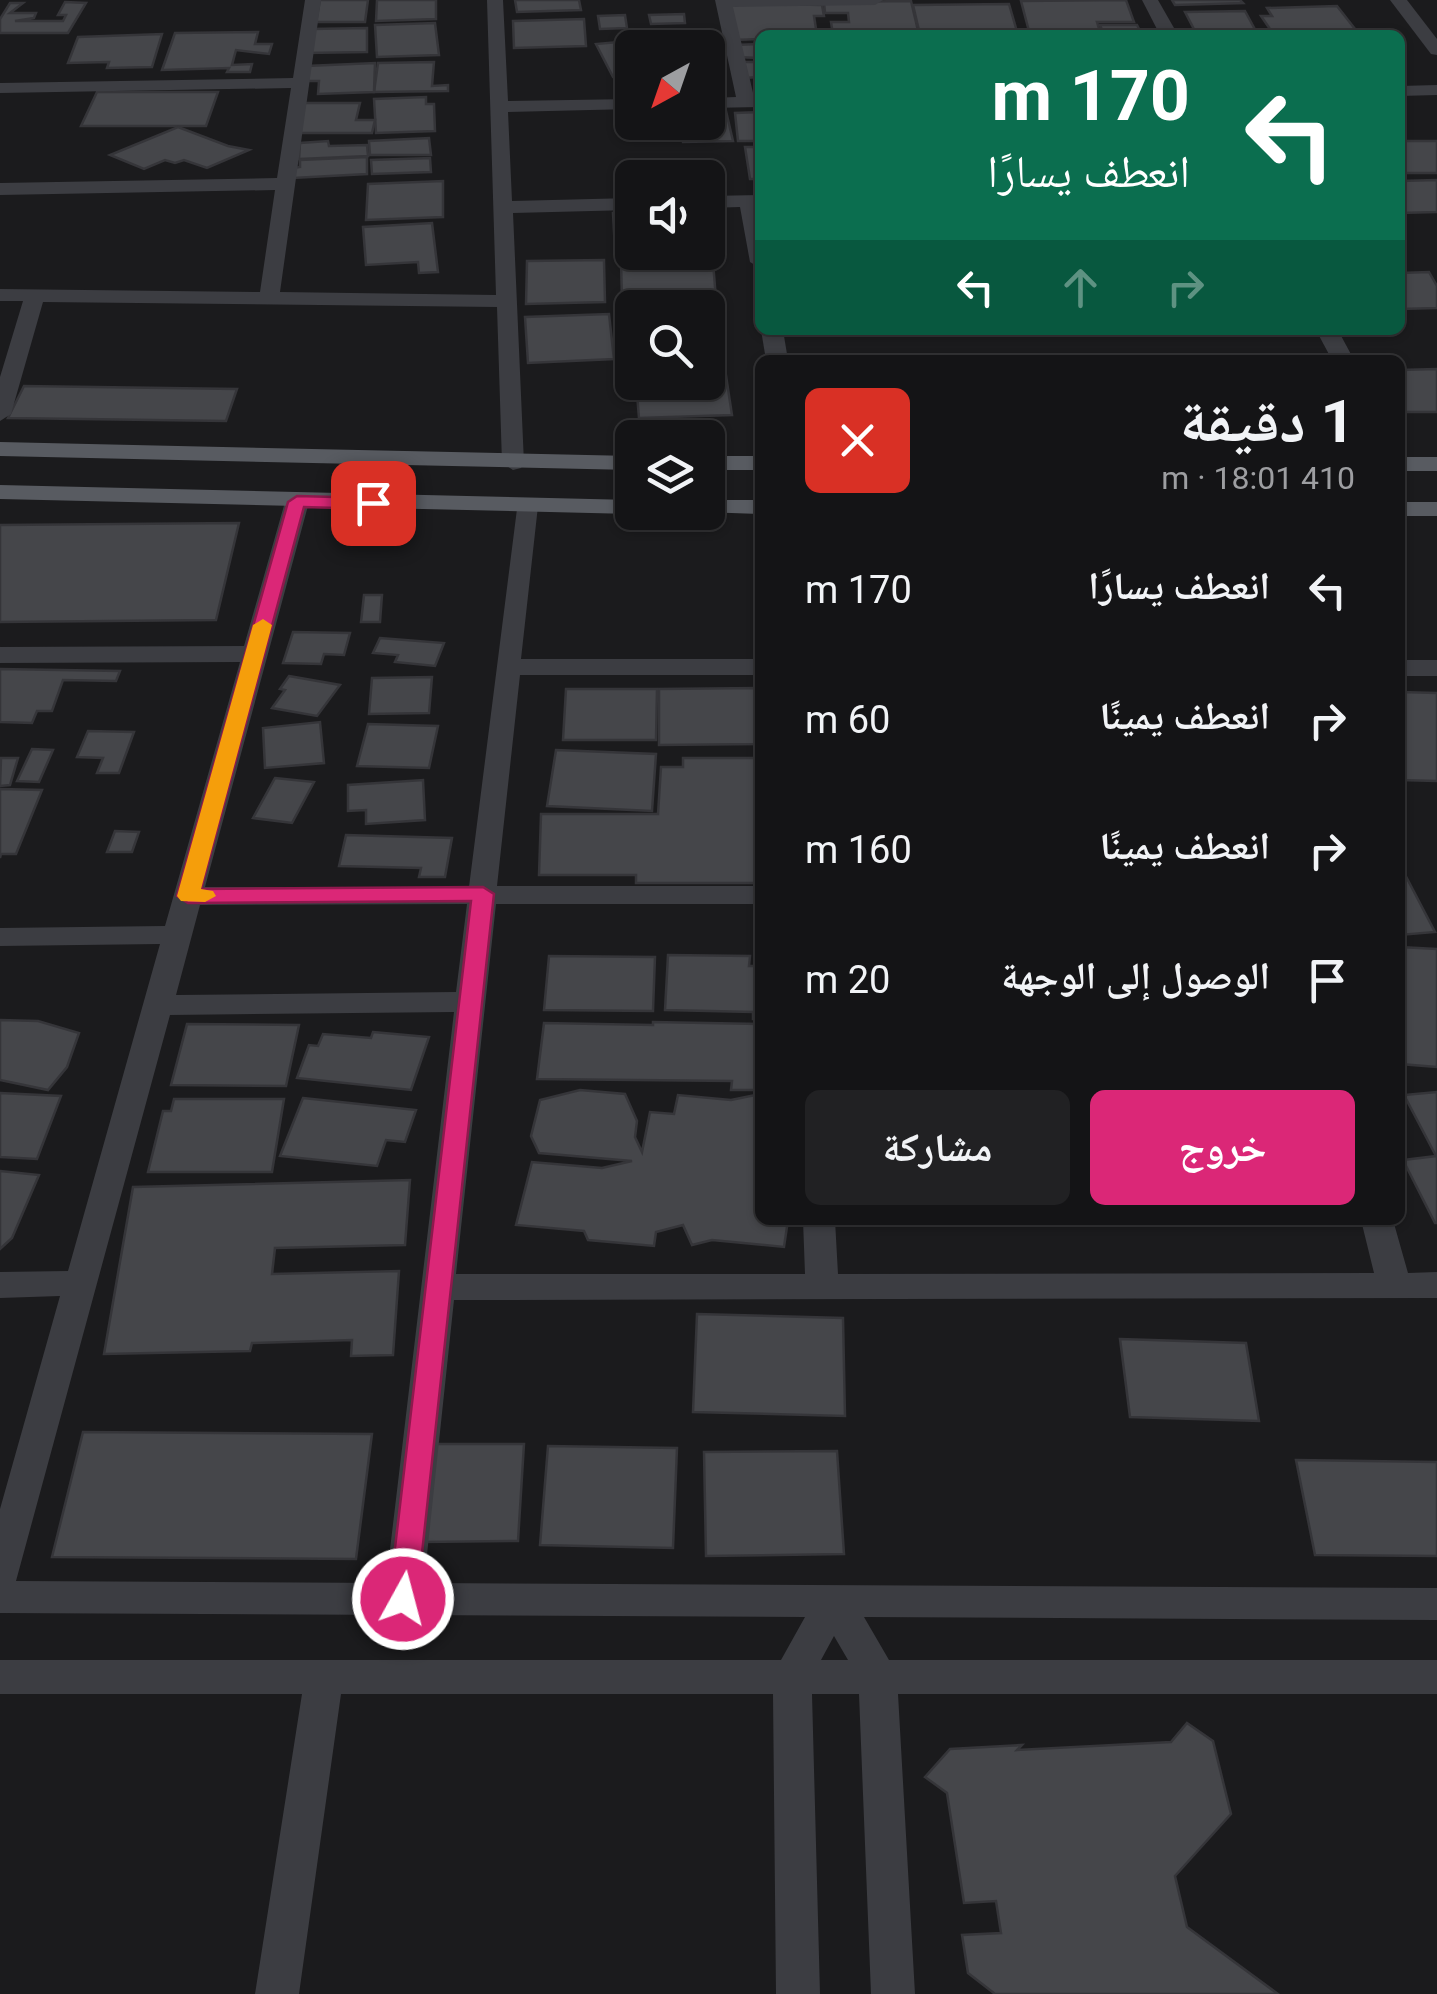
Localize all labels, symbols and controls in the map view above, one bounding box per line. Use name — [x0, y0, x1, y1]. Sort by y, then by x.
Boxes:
north arrow — [615, 30, 725, 140]
map controls — [615, 30, 725, 530]
text: 170 m — [991, 55, 1190, 137]
icon: left — [1225, 70, 1355, 200]
text: انعطف يسارًا — [987, 145, 1190, 198]
button: sound — [615, 160, 725, 270]
icon: left — [948, 260, 1003, 315]
icon: ahead — [1053, 260, 1108, 315]
icon: right — [1158, 260, 1213, 315]
button: search — [615, 290, 725, 400]
text: 1 دقيقة — [1180, 386, 1355, 457]
button: close — [805, 388, 910, 493]
button: layers — [615, 420, 725, 530]
text: 410 m · 18:01 — [1161, 459, 1355, 497]
pin — [331, 461, 416, 546]
icon: arrive — [346, 476, 401, 531]
icon: left — [1300, 563, 1355, 618]
text: انعطف يسارًا — [1088, 564, 1270, 608]
text: 170 m — [805, 568, 912, 612]
icon: right — [1300, 693, 1355, 748]
text: انعطف يمينًا — [1099, 694, 1270, 738]
text: 60 m — [805, 698, 890, 742]
icon: right — [1300, 823, 1355, 878]
text: انعطف يمينًا — [1099, 824, 1270, 868]
text: 160 m — [805, 828, 912, 872]
icon: arrive — [1300, 953, 1355, 1008]
text: الوصول إلى الوجهة — [1001, 954, 1270, 998]
text: 20 m — [805, 958, 890, 1002]
button: مشاركة — [805, 1090, 1070, 1205]
button: خروج — [1090, 1090, 1355, 1205]
position arrow — [351, 1547, 455, 1651]

